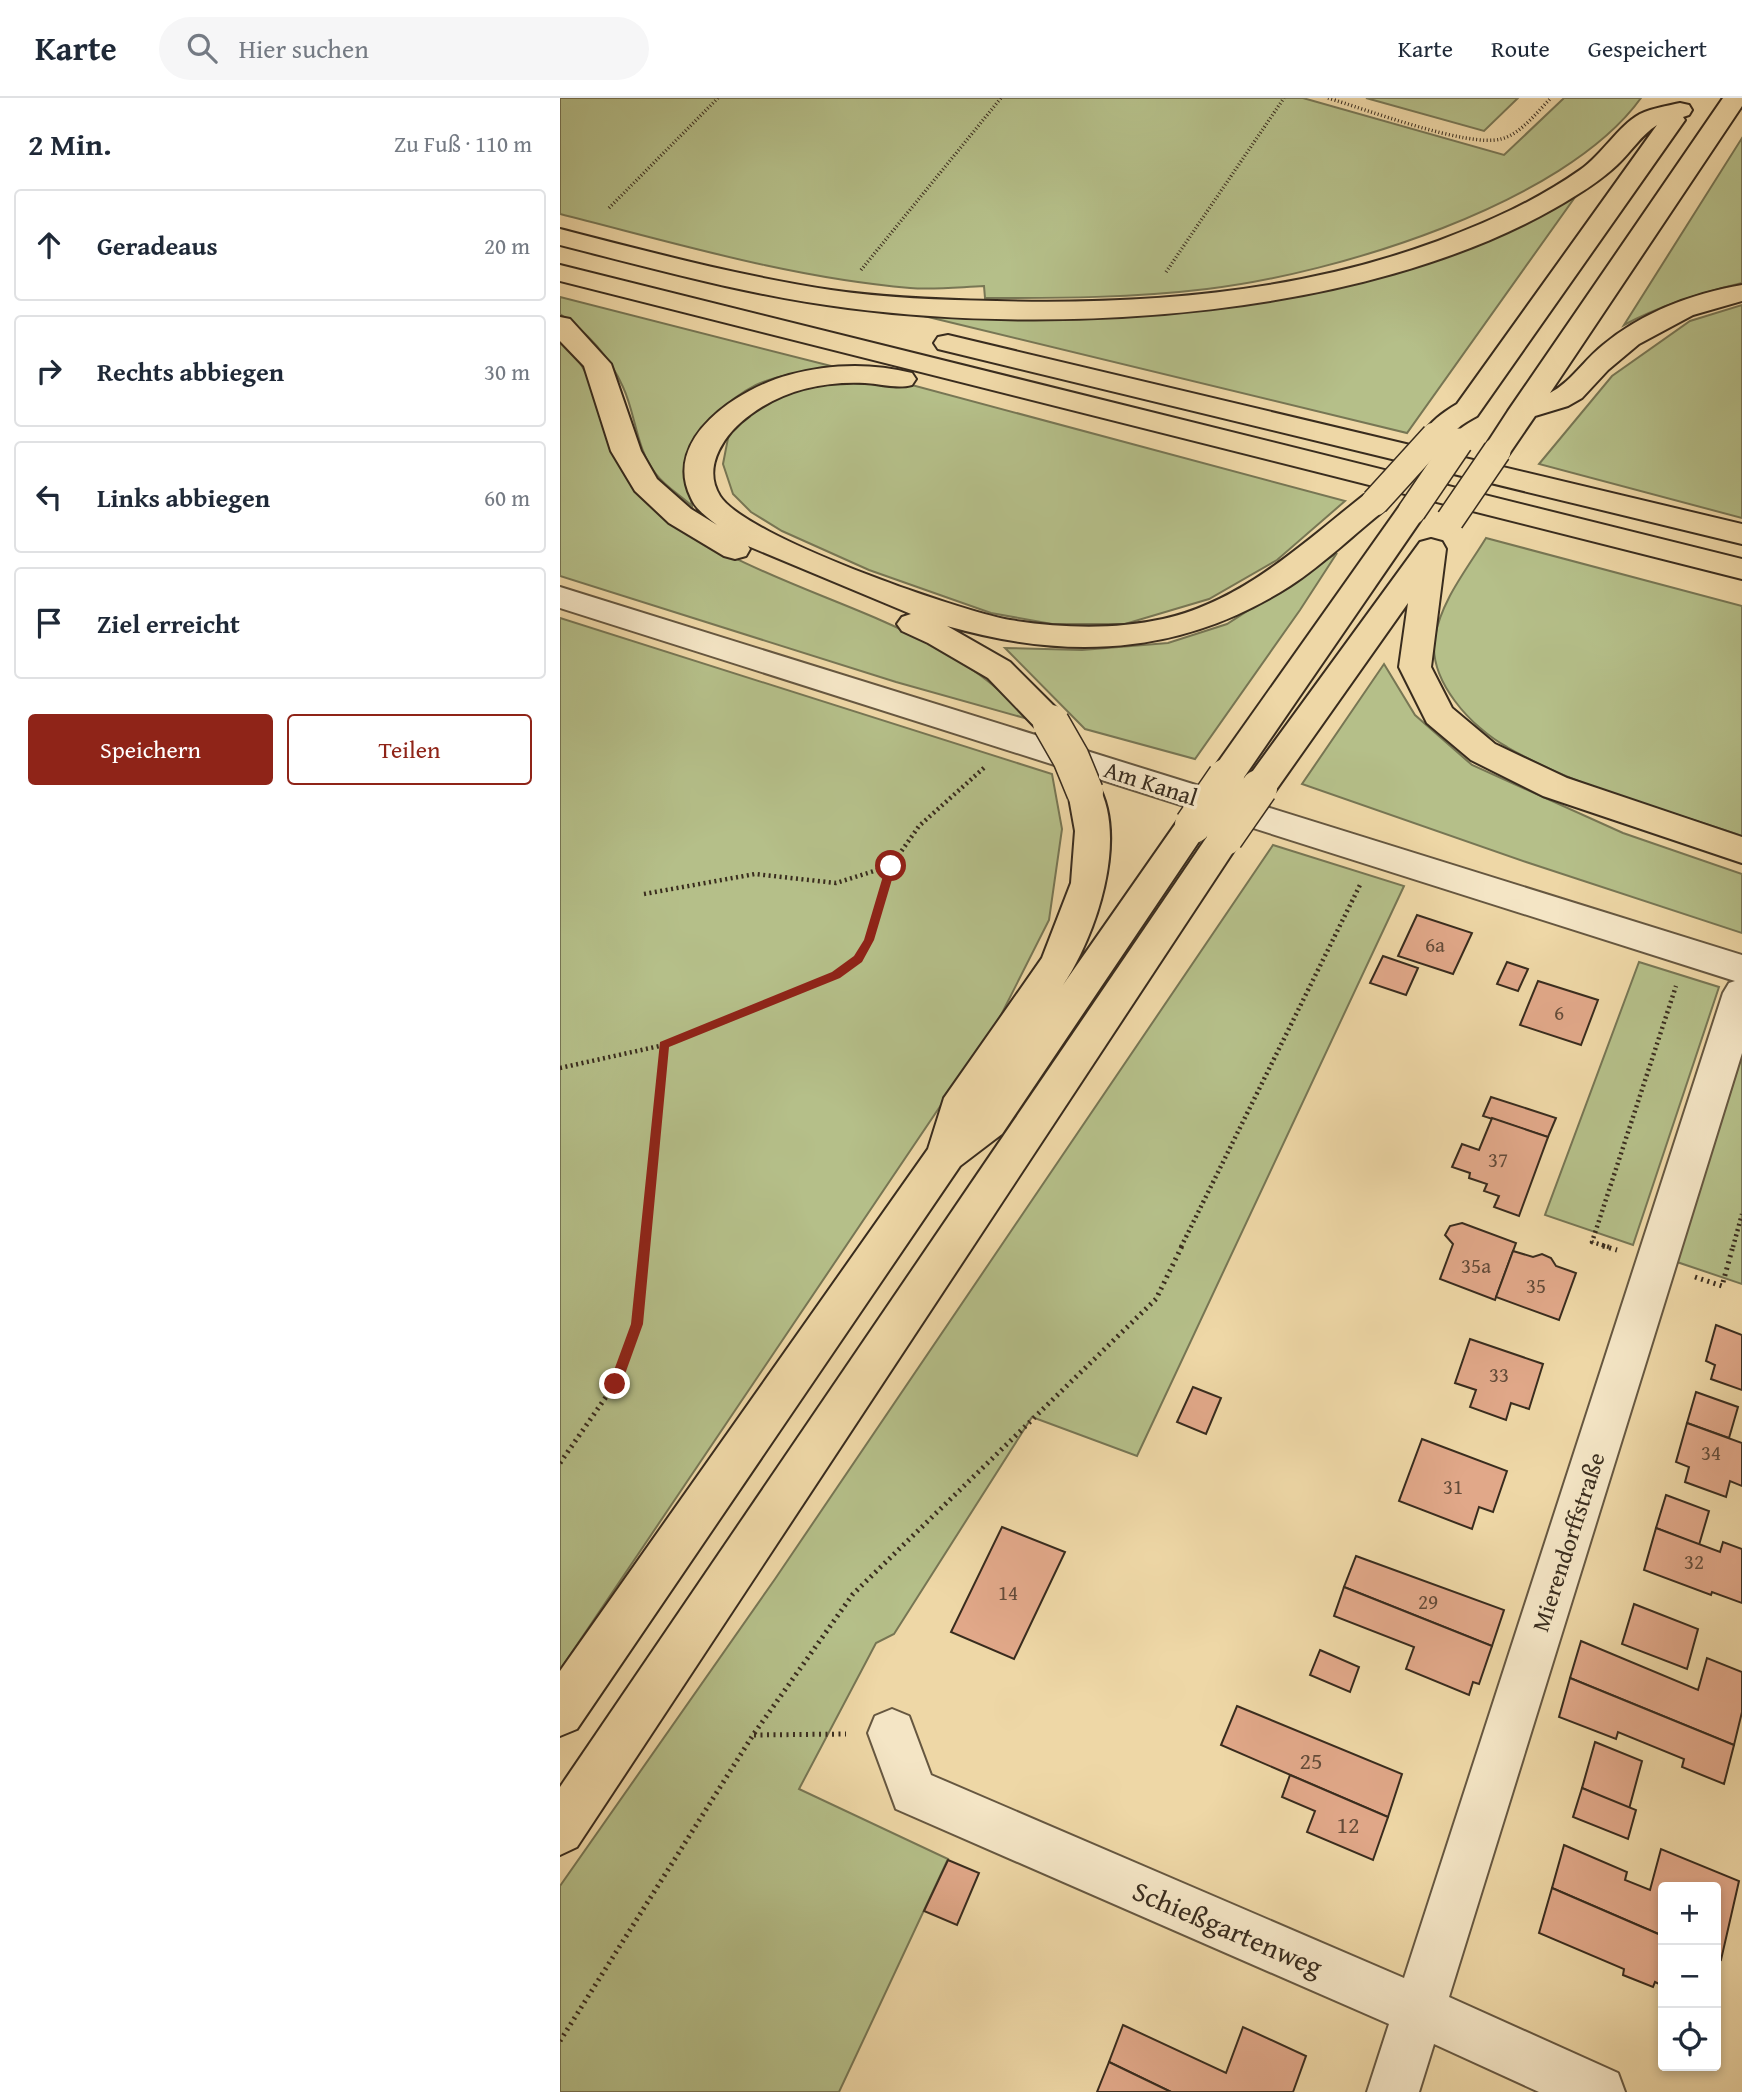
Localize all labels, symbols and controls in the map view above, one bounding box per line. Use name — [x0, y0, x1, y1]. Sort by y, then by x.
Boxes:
search box — [159, 17, 649, 80]
text: Karte — [35, 24, 117, 72]
icon: search — [183, 29, 221, 67]
text: Hier suchen — [239, 29, 369, 68]
text: Karte — [1398, 31, 1453, 66]
text: Route — [1491, 31, 1550, 66]
text: Gespeichert — [1588, 31, 1707, 66]
text: 2 Min. — [28, 122, 111, 166]
text: Zu Fuß · 110 m — [394, 127, 532, 160]
icon: ahead — [30, 226, 68, 264]
text: Geradeaus — [97, 226, 218, 265]
text: 20 m — [484, 229, 530, 262]
icon: right — [30, 352, 68, 390]
text: Rechts abbiegen — [97, 352, 284, 391]
text: 30 m — [484, 355, 530, 388]
icon: left — [30, 478, 68, 516]
text: Links abbiegen — [97, 478, 270, 517]
text: 60 m — [484, 481, 530, 514]
icon: arrive — [30, 604, 68, 642]
text: Ziel erreicht — [97, 604, 240, 643]
button: Speichern — [28, 714, 273, 785]
button: Teilen — [287, 714, 532, 785]
street label: Am Kanal — [1100, 751, 1203, 815]
route start — [875, 850, 906, 881]
house number: 6a — [1425, 929, 1445, 960]
house number: 6 — [1554, 997, 1564, 1028]
house number: 37 — [1488, 1144, 1508, 1175]
house number: 35a — [1461, 1250, 1491, 1281]
house number: 35 — [1526, 1270, 1546, 1301]
house number: 33 — [1489, 1359, 1509, 1390]
route end — [599, 1368, 630, 1399]
house number: 34 — [1701, 1437, 1721, 1468]
street label: Mierendorffstraße — [1523, 1448, 1613, 1636]
house number: 31 — [1443, 1471, 1463, 1502]
house number: 32 — [1684, 1546, 1704, 1577]
house number: 14 — [998, 1577, 1018, 1608]
house number: 29 — [1418, 1586, 1438, 1617]
house number: 25 — [1299, 1743, 1323, 1778]
house number: 12 — [1336, 1807, 1360, 1842]
street label: Schießgartenweg — [1127, 1870, 1329, 1986]
map controls — [1658, 1882, 1721, 2071]
button: + — [1658, 1882, 1721, 1945]
button: − — [1658, 1945, 1721, 2008]
button: locate — [1658, 2008, 1721, 2071]

